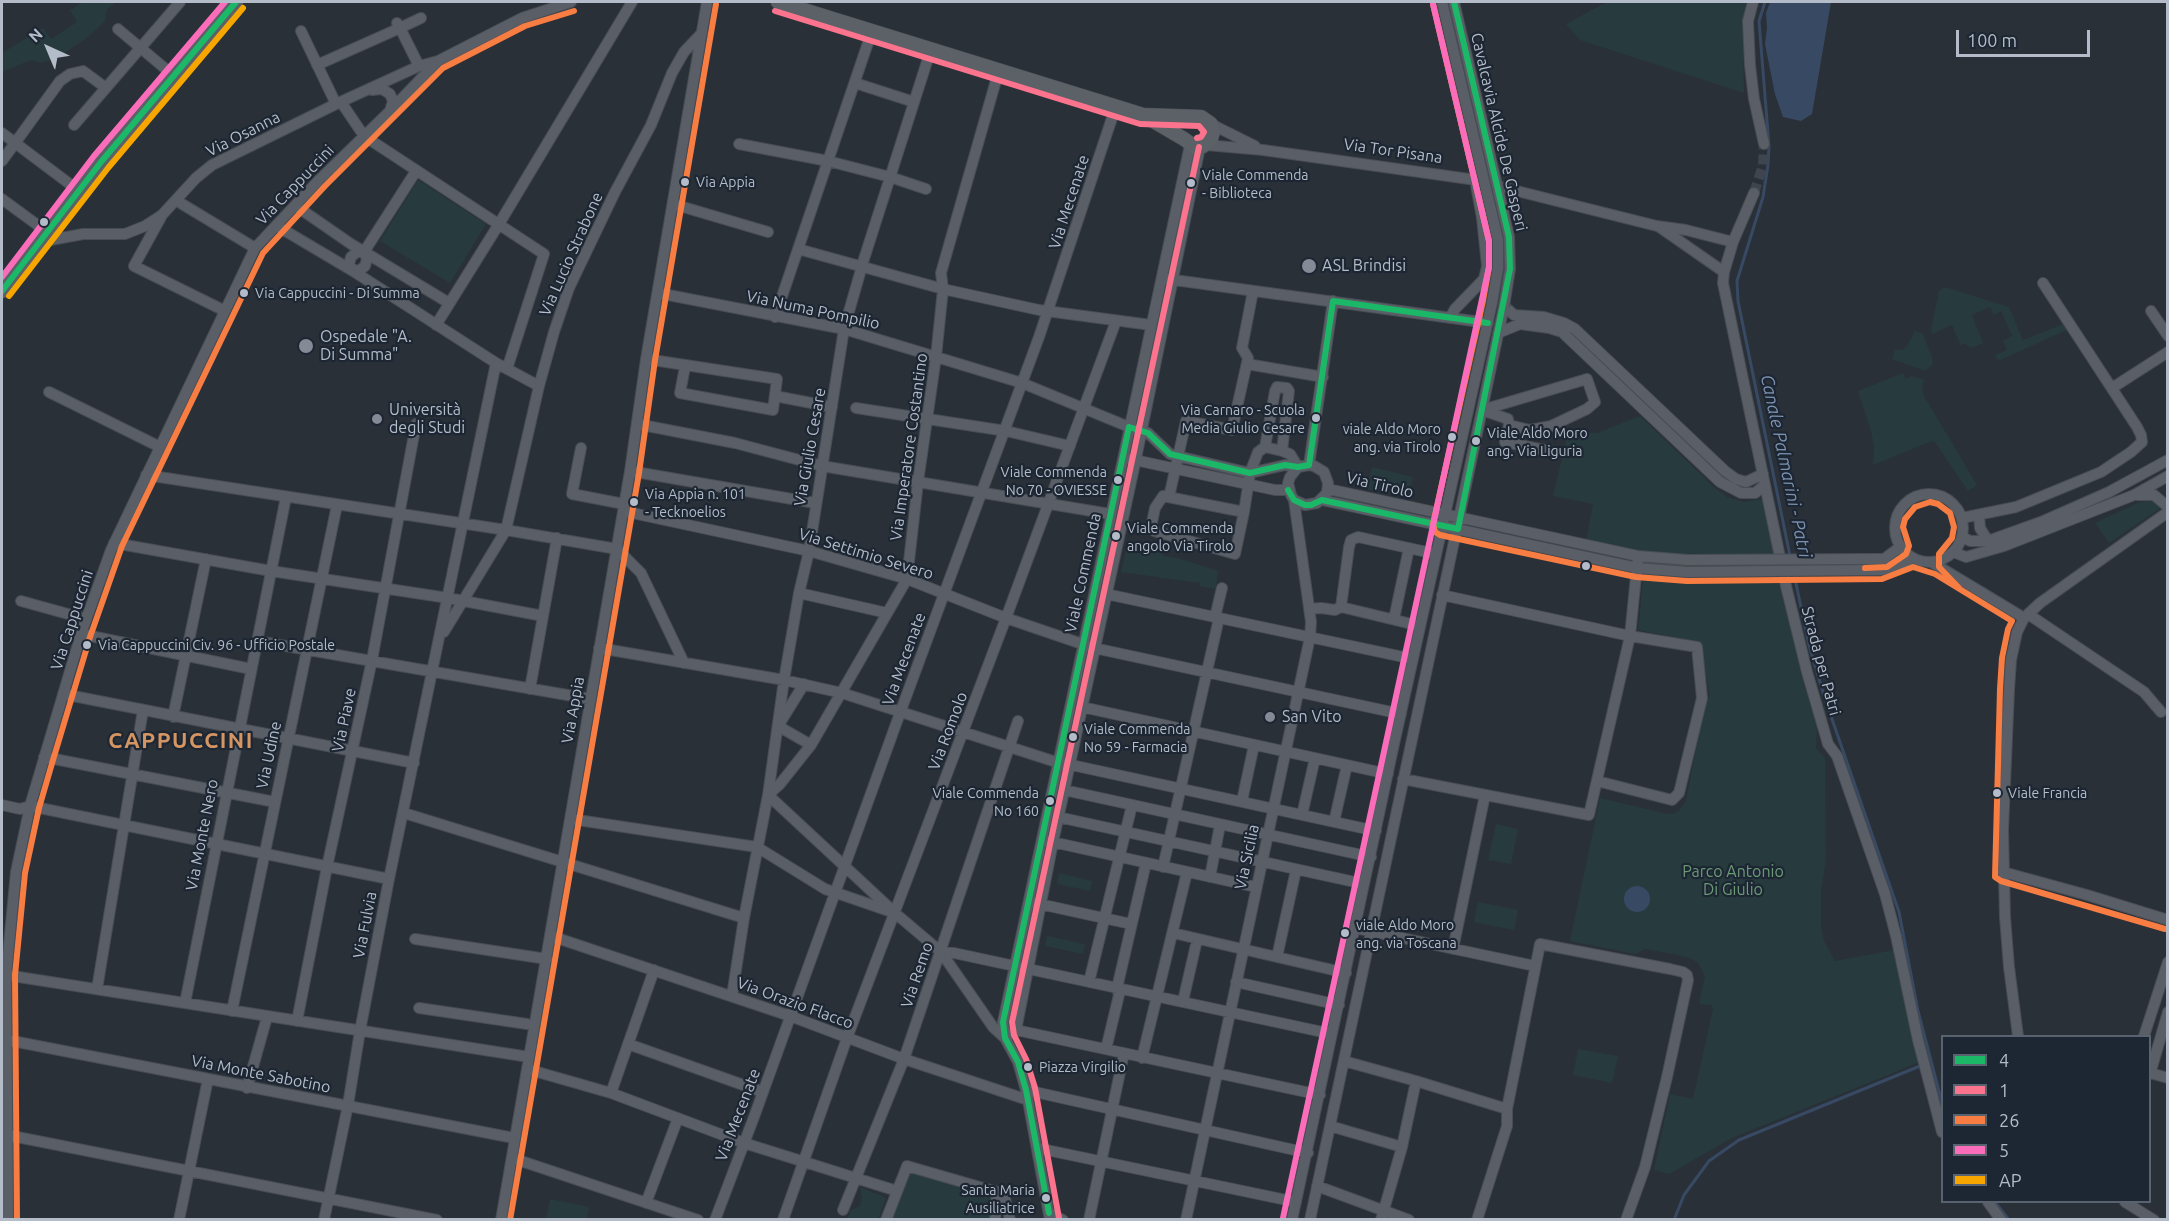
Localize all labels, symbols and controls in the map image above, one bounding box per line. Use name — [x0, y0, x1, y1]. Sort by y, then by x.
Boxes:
north arrow — [18, 18, 78, 78]
scale bar — [1959, 18, 2092, 56]
text: N — [25, 24, 46, 46]
text: 100 m — [1967, 30, 2017, 50]
street label: Cavalcavia Alcide De Gasperi — [1467, 31, 1531, 233]
street label: Via Osanna — [203, 107, 283, 161]
street label: Via Tor Pisana — [1342, 135, 1444, 167]
street label: Via Cappuccini — [252, 141, 338, 229]
street label: Via Mecenate — [1045, 153, 1093, 251]
place label: Viale Commenda - Biblioteca — [1202, 167, 1309, 200]
place label: Via Appia — [696, 174, 755, 190]
marker: Via Appia — [679, 176, 691, 188]
marker: Viale Commenda - Biblioteca — [1185, 177, 1197, 189]
street label: Via Lucio Strabone — [535, 189, 607, 319]
unlabelled marker — [38, 216, 50, 228]
place label: ASL Brindisi — [1322, 256, 1406, 276]
marker: ASL Brindisi — [1300, 257, 1318, 275]
place label: Via Cappuccini - Di Summa — [255, 285, 420, 301]
street label: Via Numa Pompilio — [745, 286, 881, 334]
marker: Via Cappuccini - Di Summa — [238, 287, 250, 299]
place label: Ospedale "A. Di Summa" — [320, 327, 412, 365]
marker: Ospedale "A. Di Summa" — [297, 337, 315, 355]
street label: Via Imperatore Costantino — [886, 352, 932, 542]
water label: Canale Palmarini - Patri — [1756, 372, 1816, 560]
street label: Via Giulio Cesare — [790, 386, 830, 508]
place label: Università degli Studi — [389, 400, 465, 438]
place label: Via Carnaro - Scuola Media Giulio Cesare — [1181, 402, 1305, 434]
marker: Università degli Studi — [370, 412, 384, 426]
marker: Via Carnaro - Scuola Media Giulio Cesare — [1310, 412, 1322, 424]
place label: viale Aldo Moro ang. via Tirolo — [1343, 421, 1441, 454]
place label: Viale Aldo Moro ang. Via Liguria — [1487, 425, 1588, 458]
marker: viale Aldo Moro ang. via Tirolo — [1446, 431, 1458, 443]
marker: Viale Aldo Moro ang. Via Liguria — [1470, 435, 1482, 447]
place label: Viale Commenda No 70 - OVIESSE — [1000, 464, 1107, 496]
street label: Via Tirolo — [1344, 468, 1416, 502]
marker: Viale Commenda No 70 - OVIESSE — [1112, 474, 1124, 486]
place label: Via Appia n. 101 - Tecknoelios — [645, 486, 746, 518]
marker: Via Appia n. 101 - Tecknoelios — [628, 496, 640, 508]
street label: Viale Commenda — [1061, 511, 1105, 635]
place label: Viale Commenda angolo Via Tirolo — [1127, 520, 1234, 552]
street label: Via Settimio Severo — [796, 524, 936, 584]
marker: Viale Commenda angolo Via Tirolo — [1110, 530, 1122, 542]
unlabelled marker — [1580, 560, 1592, 572]
street label: Via Cappuccini — [47, 568, 97, 672]
street label: Strada per Patri — [1797, 604, 1845, 718]
street label: Via Mecenate — [878, 610, 930, 708]
place label: Via Cappuccini Civ. 96 - Ufficio Postale — [98, 637, 335, 653]
marker: Via Cappuccini Civ. 96 - Ufficio Postale — [81, 639, 93, 651]
street label: Via Appia — [558, 675, 588, 745]
street label: Via Piave — [328, 686, 360, 754]
street label: Via Romolo — [924, 689, 972, 773]
place label: San Vito — [1282, 707, 1342, 727]
marker: San Vito — [1263, 710, 1277, 724]
street label: Via Udine — [252, 719, 286, 791]
place label: Viale Commenda No 59 - Farmacia — [1084, 721, 1191, 754]
district label: CAPPUCCINI — [108, 728, 254, 754]
marker: Viale Commenda No 59 - Farmacia — [1067, 731, 1079, 743]
street label: Via Monte Nero — [182, 778, 222, 892]
place label: Viale Commenda No 160 — [932, 785, 1039, 818]
place label: Viale Francia — [2008, 785, 2087, 801]
marker: Viale Francia — [1991, 787, 2003, 799]
marker: Viale Commenda No 160 — [1044, 795, 1056, 807]
street label: Via Sicilia — [1231, 823, 1263, 891]
park label: Parco Antonio Di Giulio — [1682, 862, 1784, 900]
street label: Via Fulvia — [349, 890, 381, 960]
place label: viale Aldo Moro ang. via Toscana — [1356, 917, 1457, 950]
marker: viale Aldo Moro ang. via Toscana — [1339, 927, 1351, 939]
street label: Via Remo — [897, 940, 937, 1010]
street label: Via Orazio Flacco — [734, 973, 856, 1033]
legend — [1941, 1035, 2151, 1203]
text: 4 — [1999, 1050, 2009, 1070]
street label: Via Monte Sabotino — [190, 1051, 332, 1097]
place label: Piazza Virgilio — [1039, 1059, 1126, 1075]
marker: Piazza Virgilio — [1022, 1061, 1034, 1073]
street label: Via Mecenate — [712, 1066, 764, 1164]
text: 1 — [1999, 1080, 2009, 1100]
text: 26 — [1999, 1110, 2019, 1130]
text: 5 — [1999, 1140, 2009, 1160]
text: AP — [1999, 1170, 2021, 1190]
place label: Santa Maria Ausiliatrice — [961, 1182, 1035, 1214]
marker: Santa Maria Ausiliatrice — [1040, 1192, 1052, 1204]

